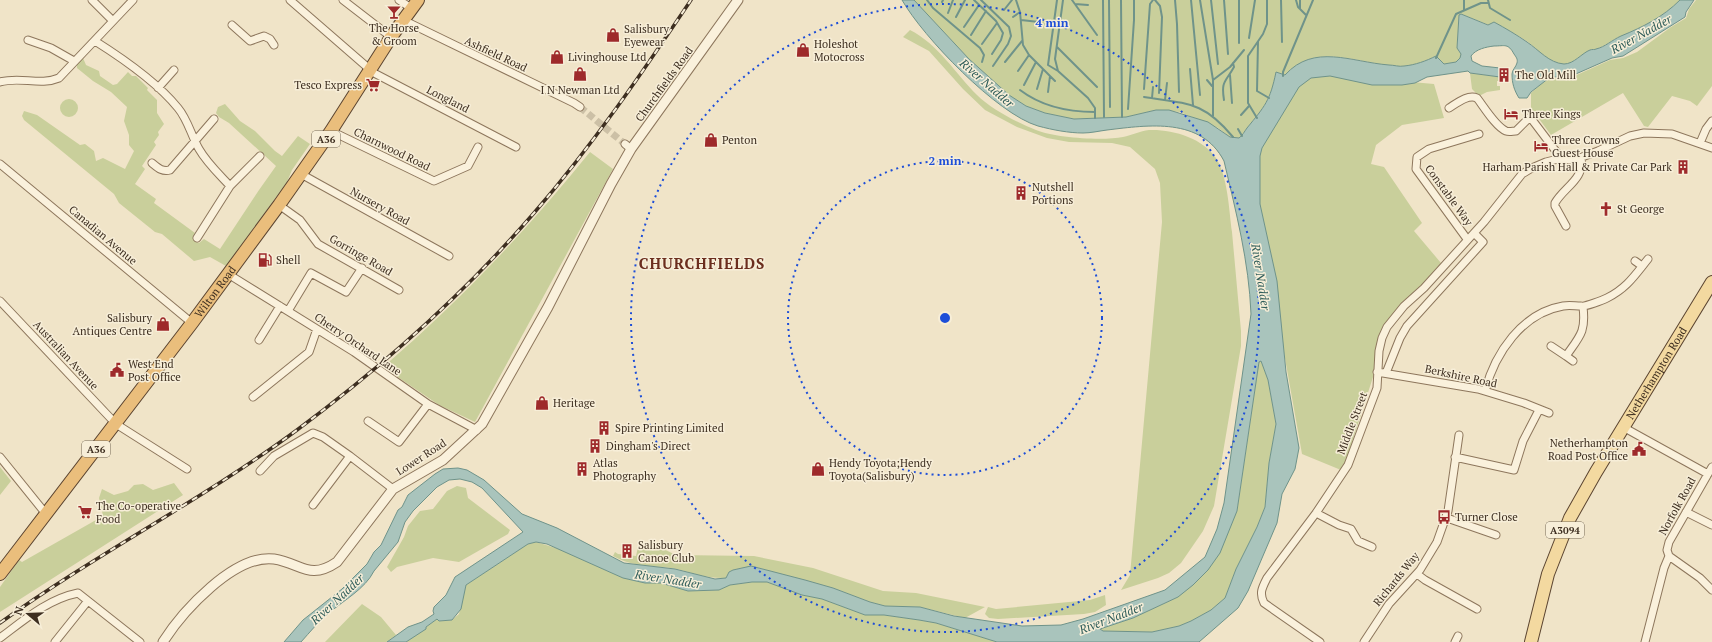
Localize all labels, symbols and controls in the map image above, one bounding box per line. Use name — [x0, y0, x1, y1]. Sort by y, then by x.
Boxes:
bar icon: The Horse & Groom — [386, 4, 402, 20]
water label: River Nadder — [1607, 11, 1675, 57]
text: 4 min — [1036, 15, 1069, 30]
place label: The Horse & Groom — [369, 21, 420, 48]
place label: Salisbury Eyewear — [624, 22, 670, 49]
shop icon: Salisbury Eyewear — [605, 27, 621, 43]
street label: Ashfield Road — [462, 33, 530, 75]
place label: Holeshot Motocross — [814, 37, 865, 64]
shop icon: Holeshot Motocross — [795, 42, 811, 58]
street label: Churchfields Road — [632, 44, 696, 124]
shop icon: Livinghouse Ltd — [549, 49, 565, 65]
place label: Livinghouse Ltd — [568, 50, 646, 64]
water label: River Nadder — [956, 55, 1018, 112]
shop icon: I N Newman Ltd — [572, 66, 588, 82]
building icon: The Old Mill — [1496, 67, 1512, 83]
place label: The Old Mill — [1515, 68, 1576, 82]
supermarket icon: Tesco Express — [365, 77, 381, 93]
place label: Tesco Express — [294, 78, 362, 92]
street label: Longland — [424, 82, 472, 116]
place label: I N Newman Ltd — [540, 83, 620, 97]
hotel icon: Three Kings — [1503, 106, 1519, 122]
place label: Three Kings — [1522, 107, 1581, 121]
street label: Charnwood Road — [352, 124, 432, 174]
road number: A36 — [312, 131, 340, 147]
shop icon: Penton — [703, 132, 719, 148]
place label: Penton — [722, 133, 757, 147]
place label: Three Crowns Guest House — [1552, 133, 1620, 160]
hotel icon: Three Crowns Guest House — [1533, 138, 1549, 154]
text: 2 min — [929, 153, 962, 168]
building icon: Harham Parish Hall & Private Car Park — [1675, 159, 1691, 175]
place label: Harham Parish Hall & Private Car Park — [1482, 160, 1672, 174]
street label: Constable Way — [1422, 162, 1476, 229]
place label: Nutshell Portions — [1032, 180, 1074, 207]
street label: Nursery Road — [348, 184, 412, 228]
building icon: Nutshell Portions — [1013, 185, 1029, 201]
church icon: St George — [1598, 201, 1614, 217]
street label: Canadian Avenue — [66, 202, 140, 268]
place label: St George — [1617, 202, 1665, 216]
street label: Gorringe Road — [327, 231, 395, 279]
water label: River Nadder — [1248, 242, 1274, 313]
fuel station icon: Shell — [257, 252, 273, 268]
place label: Shell — [276, 253, 301, 267]
district label: CHURCHFIELDS — [639, 253, 765, 273]
street label: Wilton Road — [191, 263, 239, 320]
street label: Cherry Orchard Lane — [312, 310, 405, 379]
place label: Salisbury Antiques Centre — [73, 311, 152, 338]
centre of rings — [938, 311, 952, 325]
shop icon: Salisbury Antiques Centre — [155, 316, 171, 332]
street label: Australian Avenue — [30, 317, 102, 393]
street label: Netherhampton Road — [1623, 324, 1690, 422]
place label: West End Post Office — [128, 357, 181, 384]
street label: Berkshire Road — [1423, 361, 1499, 391]
public building icon: West End Post Office — [109, 362, 125, 378]
street label: Middle Street — [1334, 390, 1370, 456]
shop icon: Heritage — [534, 395, 550, 411]
place label: Heritage — [553, 396, 595, 410]
building icon: Spire Printing Limited — [596, 420, 612, 436]
place label: Spire Printing Limited — [615, 421, 724, 435]
street label: Lower Road — [393, 436, 449, 478]
place label: Netherhampton Road Post Office — [1548, 436, 1628, 463]
building icon: Dingham's Direct — [587, 438, 603, 454]
place label: Dingham's Direct — [606, 439, 691, 453]
road number: A36 — [82, 441, 110, 457]
public building icon: Netherhampton Road Post Office — [1631, 441, 1647, 457]
place label: Atlas Photography — [593, 456, 656, 483]
place label: Hendy Toyota;Hendy Toyota(Salisbury) — [829, 456, 932, 483]
building icon: Atlas Photography — [574, 461, 590, 477]
shop icon: Hendy Toyota;Hendy Toyota(Salisbury) — [810, 461, 826, 477]
street label: Norfolk Road — [1655, 475, 1699, 537]
place label: The Co-operative Food — [96, 499, 181, 526]
supermarket icon: The Co-operative Food — [77, 504, 93, 520]
bus stop icon: Turner Close — [1436, 509, 1452, 525]
place label: Turner Close — [1455, 510, 1518, 524]
road number: A3094 — [1546, 522, 1584, 538]
place label: Salisbury Canoe Club — [638, 538, 694, 565]
building icon: Salisbury Canoe Club — [619, 543, 635, 559]
street label: Richards Way — [1370, 549, 1422, 609]
water label: River Nadder — [633, 566, 704, 592]
water label: River Nadder — [307, 570, 368, 628]
north arrow — [8, 594, 48, 634]
water label: River Nadder — [1076, 598, 1146, 637]
text: N — [11, 604, 27, 617]

